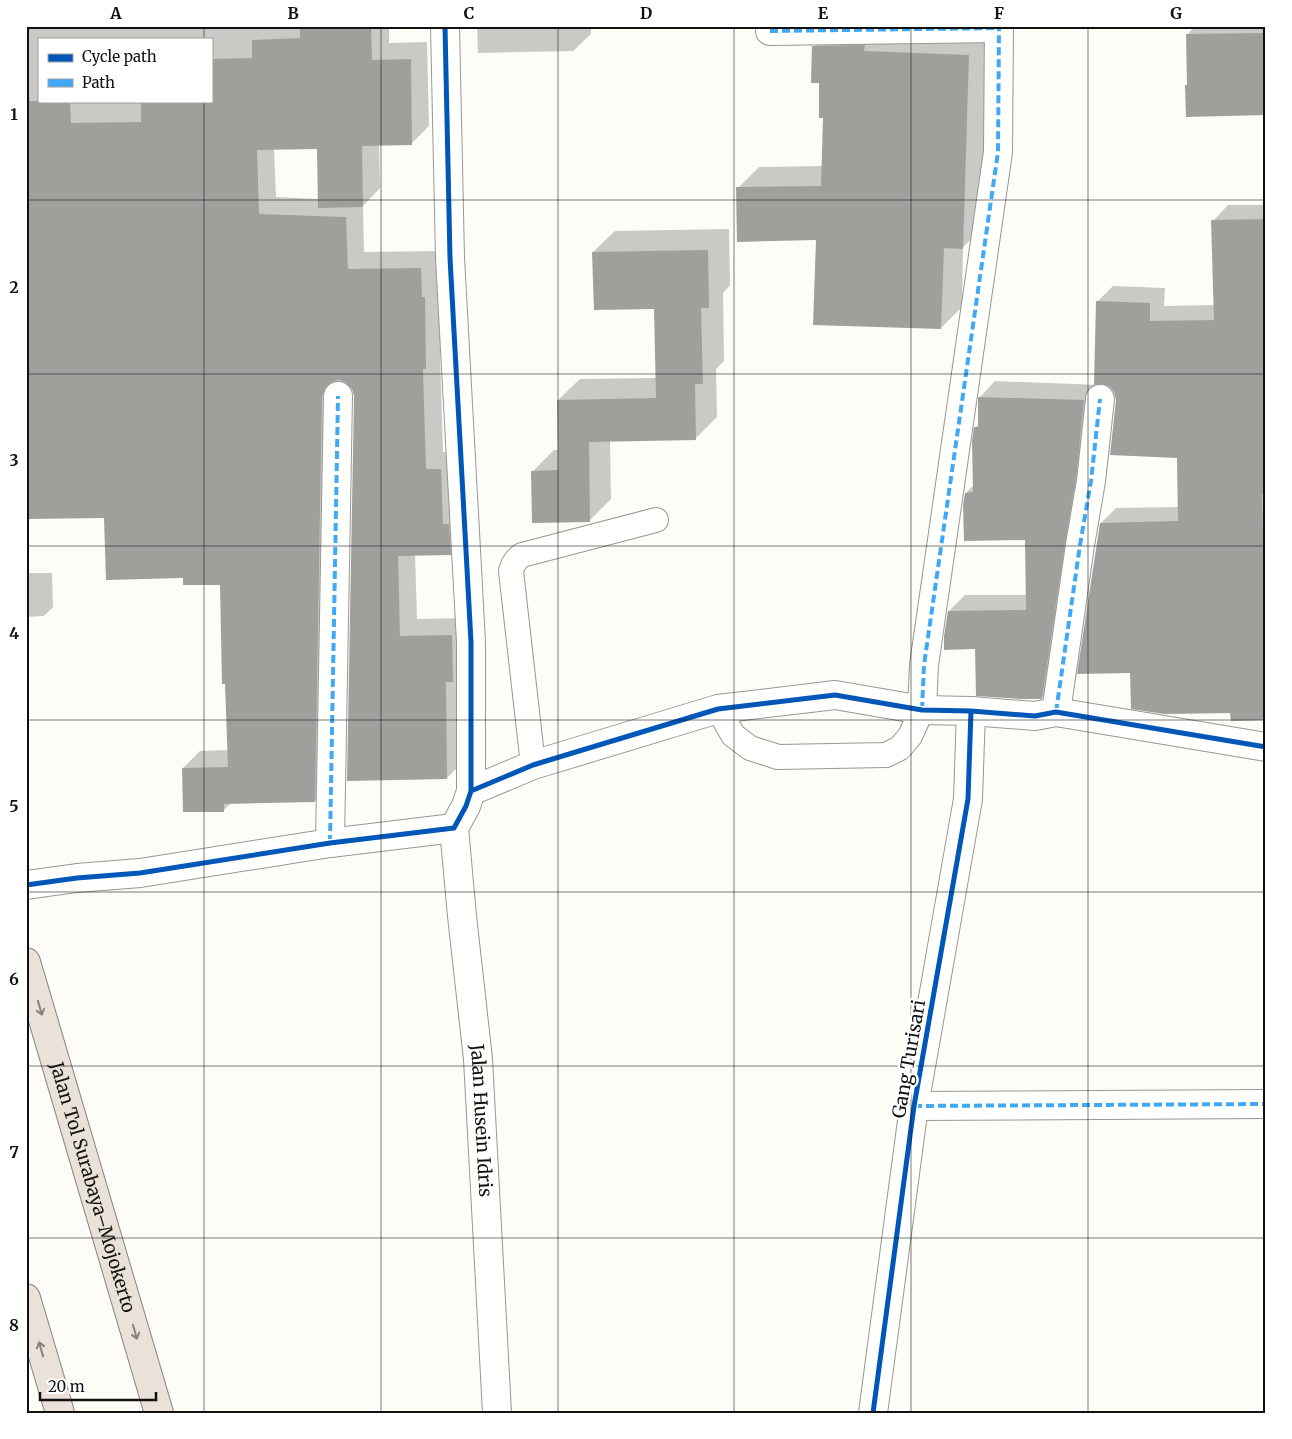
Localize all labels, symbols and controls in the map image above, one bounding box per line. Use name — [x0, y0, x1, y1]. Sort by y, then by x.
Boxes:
text: A — [109, 3, 122, 23]
text: B — [287, 3, 299, 23]
text: C — [464, 3, 474, 23]
text: D — [640, 3, 652, 23]
text: E — [818, 3, 829, 23]
text: F — [994, 3, 1004, 23]
text: G — [1170, 3, 1182, 23]
legend — [38, 38, 212, 102]
text: Cycle path — [82, 47, 157, 66]
text: Path — [82, 73, 115, 92]
text: 1 — [10, 104, 18, 124]
text: 2 — [9, 277, 19, 297]
text: 3 — [9, 450, 19, 470]
text: 4 — [9, 623, 19, 643]
text: 5 — [9, 796, 19, 816]
text: 6 — [9, 969, 19, 989]
street label: Gang Turisari — [887, 998, 930, 1120]
one-way arrow — [36, 1000, 45, 1016]
street label: Jalan Husein Idris — [465, 1042, 497, 1198]
street label: Jalan Tol Surabaya–Mojokerto — [45, 1058, 141, 1315]
text: 7 — [9, 1142, 19, 1162]
text: 8 — [9, 1315, 19, 1335]
one-way arrow — [131, 1324, 141, 1340]
one-way arrow — [36, 1342, 46, 1358]
scale bar — [40, 1369, 156, 1401]
text: 20 m — [48, 1377, 85, 1396]

